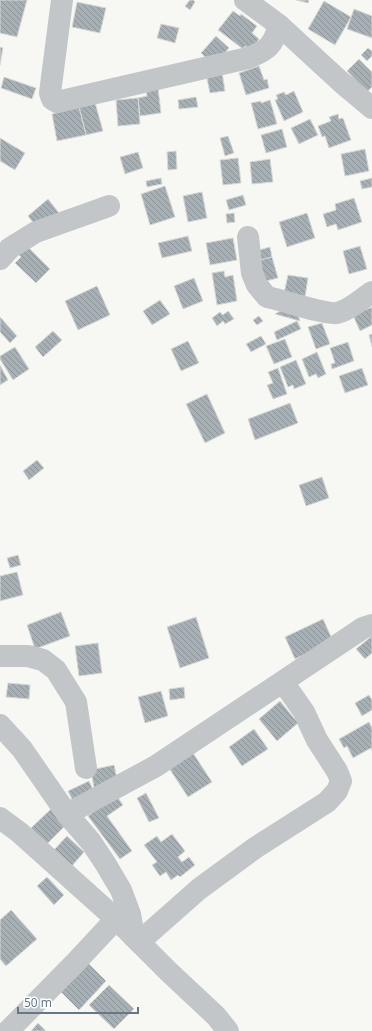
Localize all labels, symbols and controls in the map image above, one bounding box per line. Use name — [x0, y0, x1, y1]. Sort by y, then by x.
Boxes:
scale bar — [18, 989, 138, 1015]
text: 50 m — [24, 994, 52, 1011]

